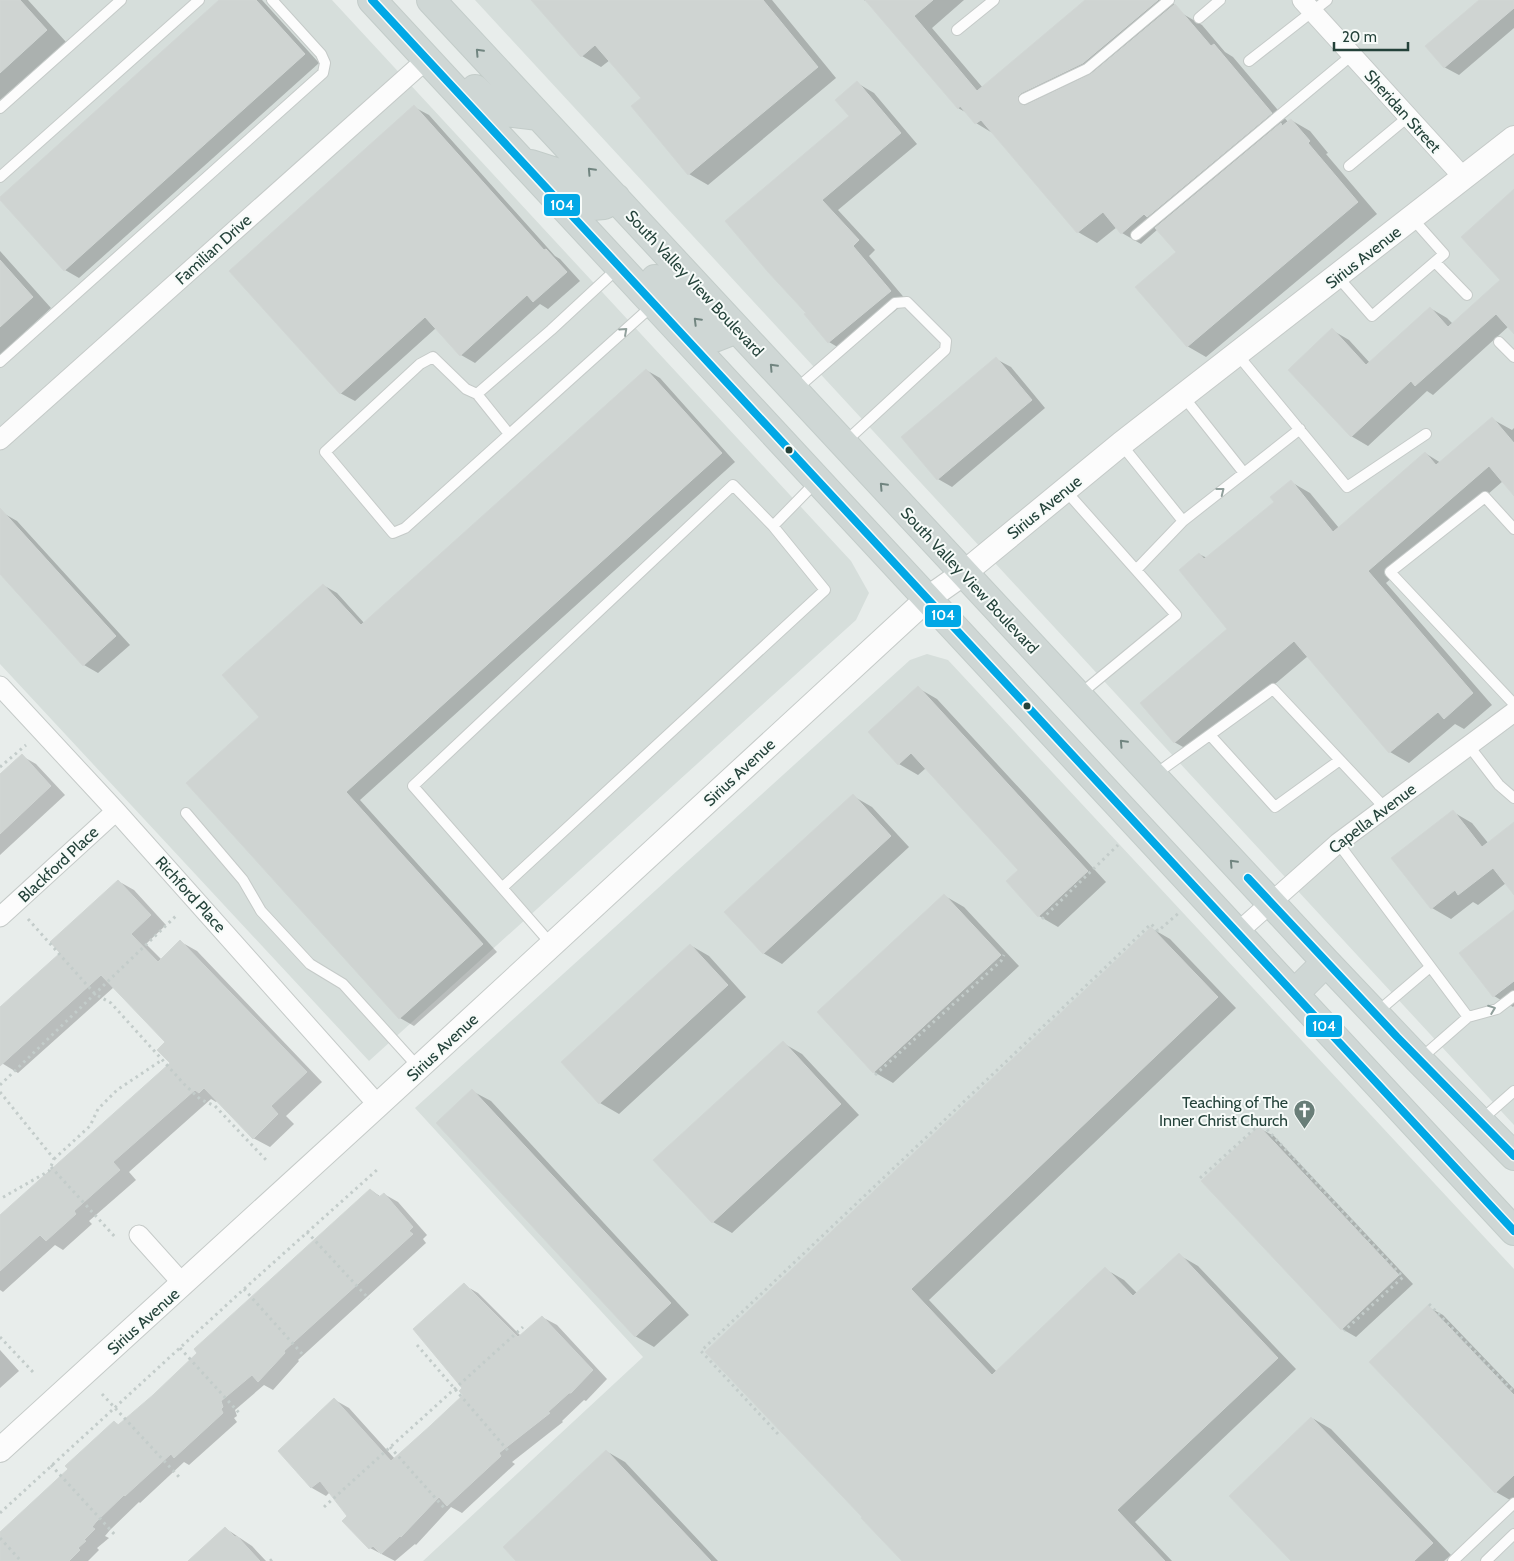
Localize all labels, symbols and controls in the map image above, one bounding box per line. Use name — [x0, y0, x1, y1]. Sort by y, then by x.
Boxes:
scale bar — [1334, 20, 1408, 52]
text: 20 m — [1342, 28, 1377, 46]
one-way arrow — [476, 49, 485, 58]
street label: Sheridan Street — [1361, 66, 1445, 157]
one-way arrow — [588, 167, 597, 176]
line badge: 104 — [543, 193, 581, 217]
text: 104 — [550, 196, 574, 214]
street label: South Valley View Boulevard — [622, 206, 767, 360]
street label: Familian Drive — [171, 210, 255, 288]
street label: Sirius Avenue — [1322, 222, 1405, 293]
one-way arrow — [694, 318, 703, 327]
one-way arrow — [618, 328, 627, 337]
one-way arrow — [770, 363, 779, 372]
unlabelled marker — [784, 445, 794, 455]
street label: Sirius Avenue — [1003, 472, 1085, 543]
one-way arrow — [880, 482, 889, 491]
one-way arrow — [1215, 489, 1224, 497]
street label: South Valley View Boulevard — [897, 503, 1042, 657]
line badge: 104 — [924, 604, 962, 628]
text: 104 — [931, 606, 955, 624]
unlabelled marker — [1022, 701, 1032, 711]
street label: Sirius Avenue — [700, 735, 779, 810]
one-way arrow — [1120, 740, 1129, 749]
street label: Capella Avenue — [1325, 779, 1420, 857]
street label: Blackford Place — [14, 822, 102, 906]
street label: Richford Place — [151, 852, 230, 936]
one-way arrow — [1230, 859, 1239, 868]
one-way arrow — [1487, 1005, 1496, 1016]
street label: Sirius Avenue — [403, 1010, 482, 1085]
line badge: 104 — [1305, 1014, 1343, 1038]
text: 104 — [1312, 1017, 1336, 1035]
place label: Teaching of The Inner Christ Church — [1159, 1093, 1288, 1130]
church icon: Teaching of The Inner Christ Church — [1292, 1099, 1316, 1130]
street label: Sirius Avenue — [103, 1284, 183, 1359]

